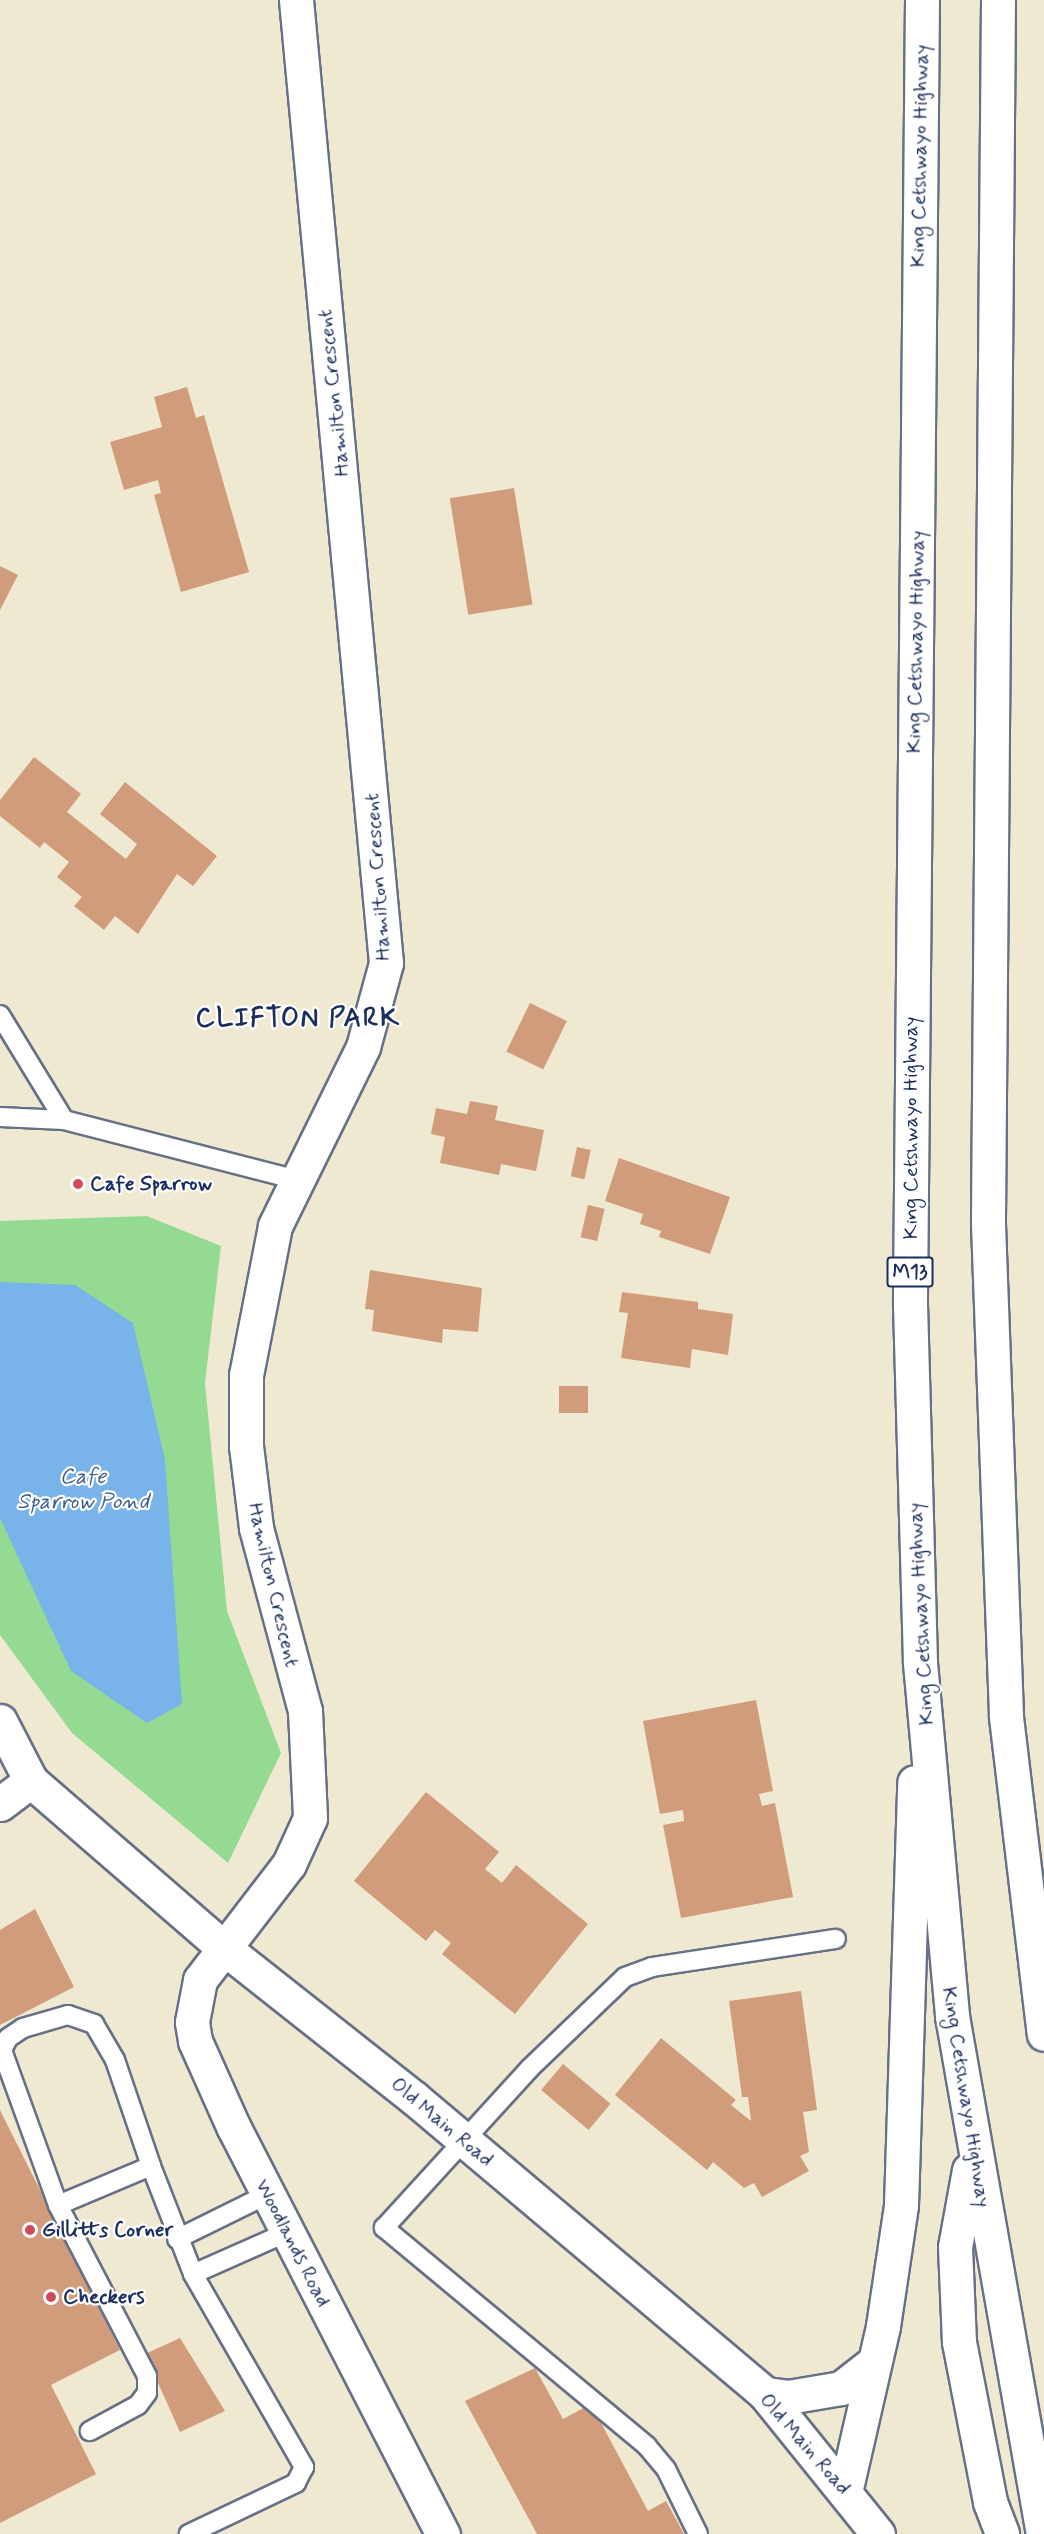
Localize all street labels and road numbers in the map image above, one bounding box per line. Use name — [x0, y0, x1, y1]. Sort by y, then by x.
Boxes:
street label: King Cetshwayo Highway — [905, 45, 935, 267]
street label: Hamilton Crescent — [313, 307, 355, 479]
street label: King Cetshwayo Highway — [901, 531, 931, 753]
street label: Hamilton Crescent — [359, 791, 397, 963]
street label: King Cetshwayo Highway — [898, 1017, 924, 1239]
road number: M13 — [886, 1255, 934, 1289]
street label: Hamilton Crescent — [241, 1499, 305, 1671]
street label: King Cetshwayo Highway — [903, 1503, 939, 1725]
street label: King Cetshwayo Highway — [936, 1986, 996, 2208]
street label: Old Main Road — [384, 2071, 500, 2173]
street label: Woodlands Road — [250, 2175, 336, 2311]
street label: Old Main Road — [753, 2387, 857, 2501]

